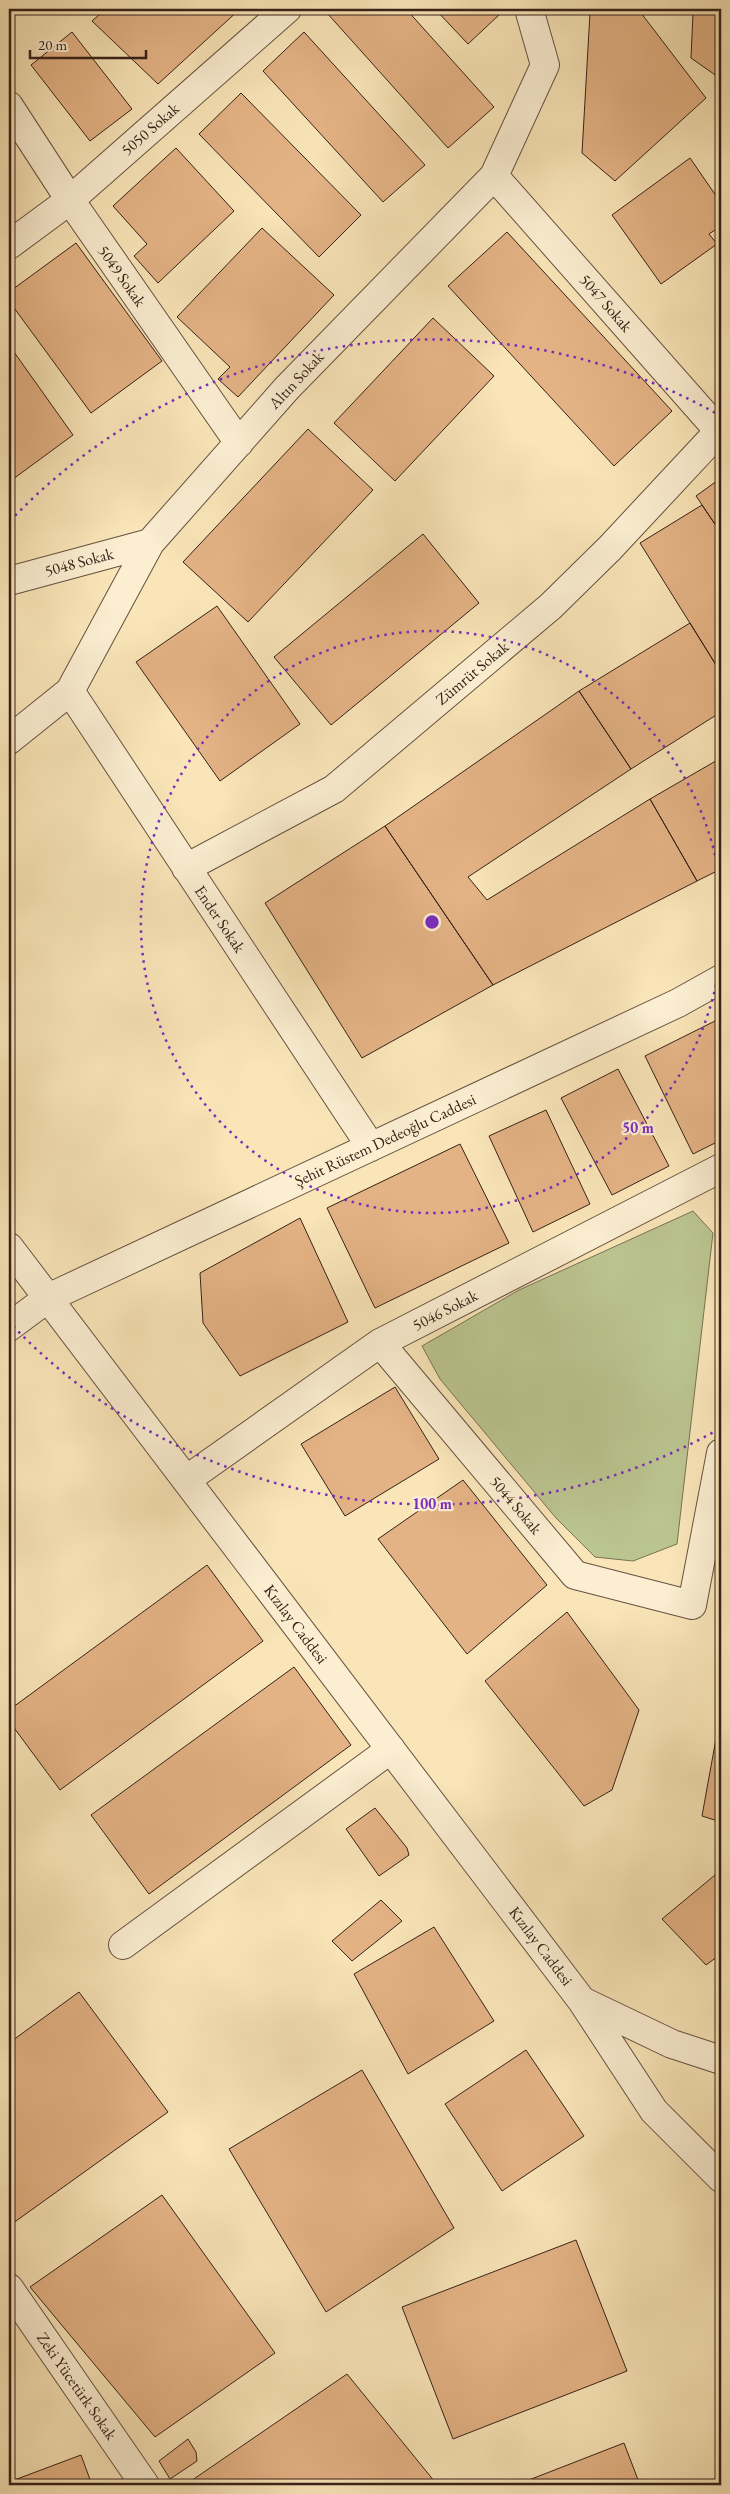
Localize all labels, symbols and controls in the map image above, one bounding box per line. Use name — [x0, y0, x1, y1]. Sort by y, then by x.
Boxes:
scale bar — [30, 28, 146, 60]
text: 20 m — [38, 35, 67, 54]
street label: 5050 Sokak — [117, 98, 184, 160]
street label: 5049 Sokak — [93, 241, 151, 311]
street label: 5047 Sokak — [575, 270, 637, 337]
street label: Altın Sokak — [263, 346, 329, 414]
street label: 5048 Sokak — [42, 543, 116, 581]
street label: Zümrüt Sokak — [431, 636, 513, 710]
street label: Ender Sokak — [190, 881, 250, 957]
centre of rings — [423, 913, 441, 931]
street label: Şehit Rüstem Dedeoğlu Caddesi — [291, 1089, 479, 1191]
text: 50 m — [622, 1118, 654, 1137]
street label: 5046 Sokak — [409, 1284, 482, 1335]
street label: 5044 Sokak — [485, 1471, 547, 1539]
text: 100 m — [412, 1494, 452, 1513]
street label: Kızılay Caddesi — [259, 1580, 333, 1668]
street label: Kızılay Caddesi — [504, 1902, 578, 1990]
street label: Zeki Yücetürk Sokak — [32, 2328, 122, 2444]

